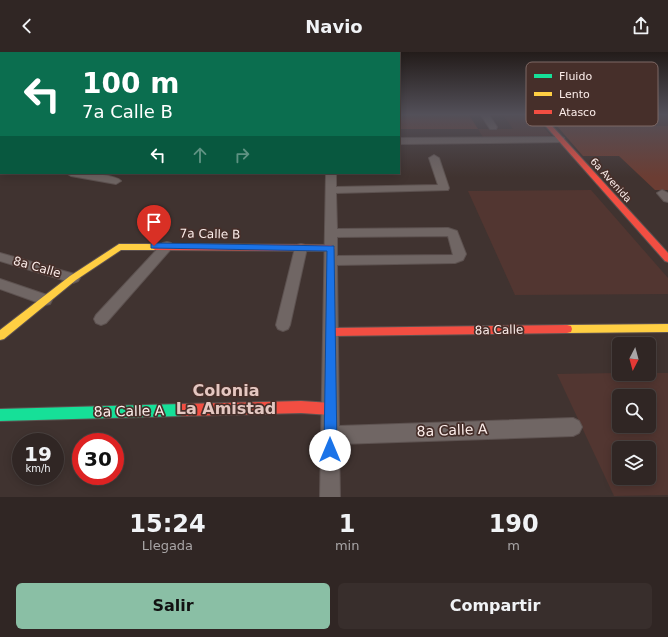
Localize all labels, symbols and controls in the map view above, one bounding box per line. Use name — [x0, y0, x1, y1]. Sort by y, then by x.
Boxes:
icon: back — [16, 15, 38, 37]
icon: share — [630, 15, 652, 37]
text: Navio — [305, 16, 363, 37]
legend — [526, 62, 658, 126]
text: 100 m — [82, 67, 179, 100]
icon: left — [16, 68, 68, 120]
text: Fluido — [559, 70, 592, 83]
text: Lento — [559, 88, 590, 101]
text: 7a Calle B — [82, 101, 173, 122]
text: Atasco — [559, 106, 596, 119]
icon: left — [147, 144, 169, 166]
icon: ahead — [189, 144, 211, 166]
icon: right — [231, 144, 253, 166]
street label: 6a Avenida — [588, 156, 634, 204]
pin — [137, 205, 171, 246]
icon: arrive — [143, 211, 165, 233]
street label: 7a Calle B — [180, 226, 240, 242]
street label: 8a Calle — [12, 254, 62, 280]
street label: 8a Calle — [475, 323, 523, 337]
north arrow — [612, 337, 656, 381]
map controls — [612, 337, 656, 485]
district label: Colonia La Amistad — [176, 381, 276, 418]
button: search — [612, 389, 656, 433]
street label: 8a Calle A — [94, 402, 165, 420]
street label: 8a Calle A — [416, 421, 488, 439]
position arrow — [309, 429, 351, 471]
speed limit sign: 30 — [72, 433, 124, 485]
button: layers — [612, 441, 656, 485]
text: 19 — [24, 442, 52, 466]
text: km/h — [25, 463, 51, 474]
text: 15:24 — [129, 510, 206, 538]
text: 1 — [339, 510, 355, 538]
text: 190 — [489, 510, 539, 538]
text: Llegada — [142, 538, 193, 553]
text: min — [335, 538, 359, 553]
text: m — [507, 538, 520, 553]
button: Salir — [16, 583, 330, 629]
button: Compartir — [338, 583, 652, 629]

